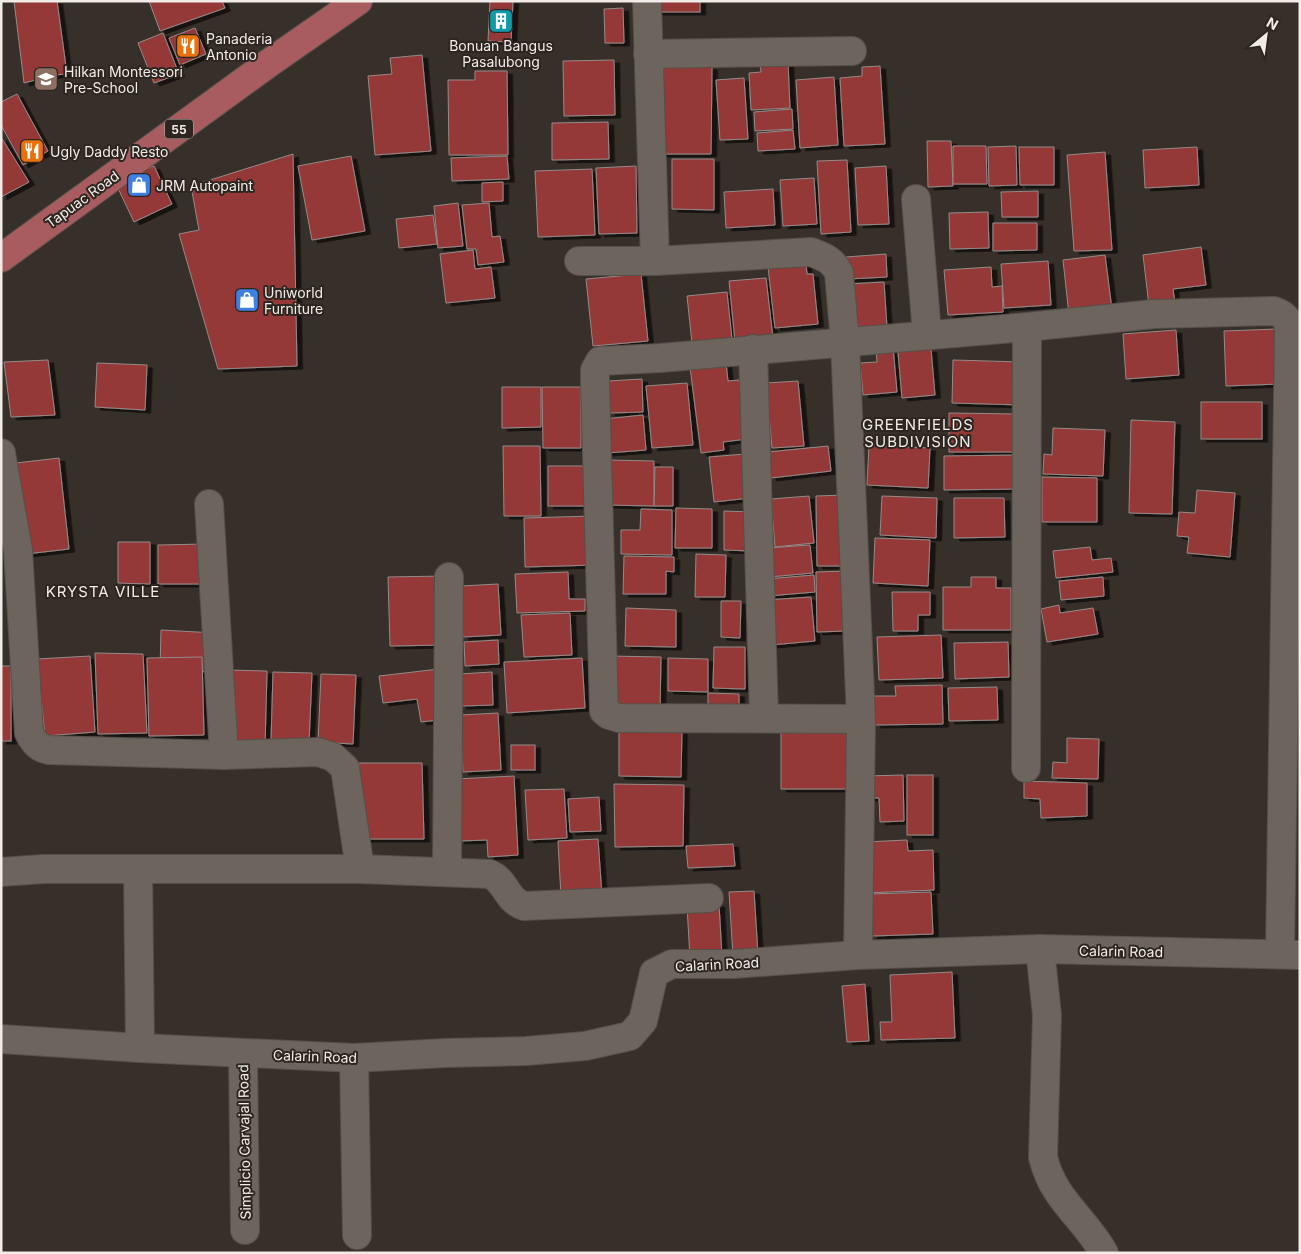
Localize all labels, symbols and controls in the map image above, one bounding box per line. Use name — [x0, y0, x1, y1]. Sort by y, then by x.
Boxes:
building icon: Bonuan Bangus Pasalubong — [488, 8, 514, 34]
north arrow — [1241, 10, 1291, 60]
text: N — [1264, 13, 1281, 33]
place label: Panaderia Antonio — [206, 30, 272, 63]
restaurant icon: Panaderia Antonio — [175, 33, 201, 59]
place label: Bonuan Bangus Pasalubong — [449, 37, 553, 70]
place label: Hilkan Montessori Pre-School — [64, 63, 183, 96]
school or university icon: Hilkan Montessori Pre-School — [33, 66, 59, 92]
road number: 55 — [165, 120, 193, 138]
restaurant icon: Ugly Daddy Resto — [19, 138, 45, 164]
place label: Ugly Daddy Resto — [50, 143, 168, 160]
street label: Tapuac Road — [42, 167, 122, 231]
shop icon: JRM Autopaint — [126, 172, 152, 198]
place label: JRM Autopaint — [156, 177, 254, 194]
place label: Uniworld Furniture — [264, 284, 323, 317]
shop icon: Uniworld Furniture — [234, 287, 260, 313]
district label: GREENFIELDS SUBDIVISION — [862, 415, 974, 451]
district label: KRYSTA VILLE — [46, 582, 160, 601]
street label: Calarin Road — [1079, 942, 1163, 960]
street label: Calarin Road — [675, 953, 759, 975]
street label: Calarin Road — [273, 1046, 357, 1066]
street label: Simplicio Carvajal Road — [234, 1064, 254, 1220]

